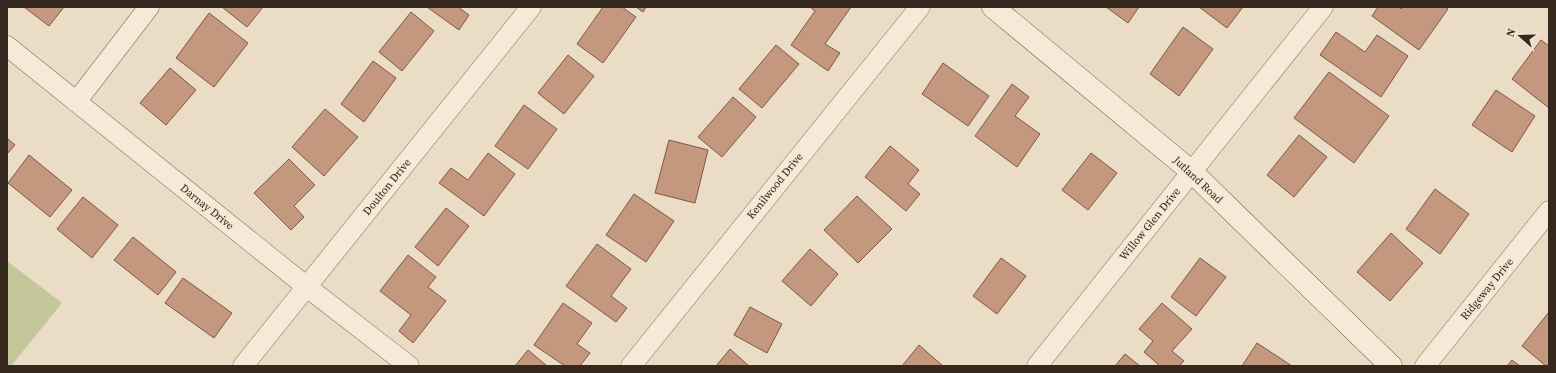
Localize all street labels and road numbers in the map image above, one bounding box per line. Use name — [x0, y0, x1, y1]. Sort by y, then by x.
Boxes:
street label: Kenilwood Drive — [744, 149, 807, 222]
street label: Jutland Road — [1169, 152, 1227, 207]
street label: Doulton Drive — [360, 155, 415, 218]
street label: Darnay Drive — [177, 181, 237, 233]
street label: Willow Glen Drive — [1116, 184, 1184, 263]
street label: Ridgeway Drive — [1457, 254, 1517, 323]

